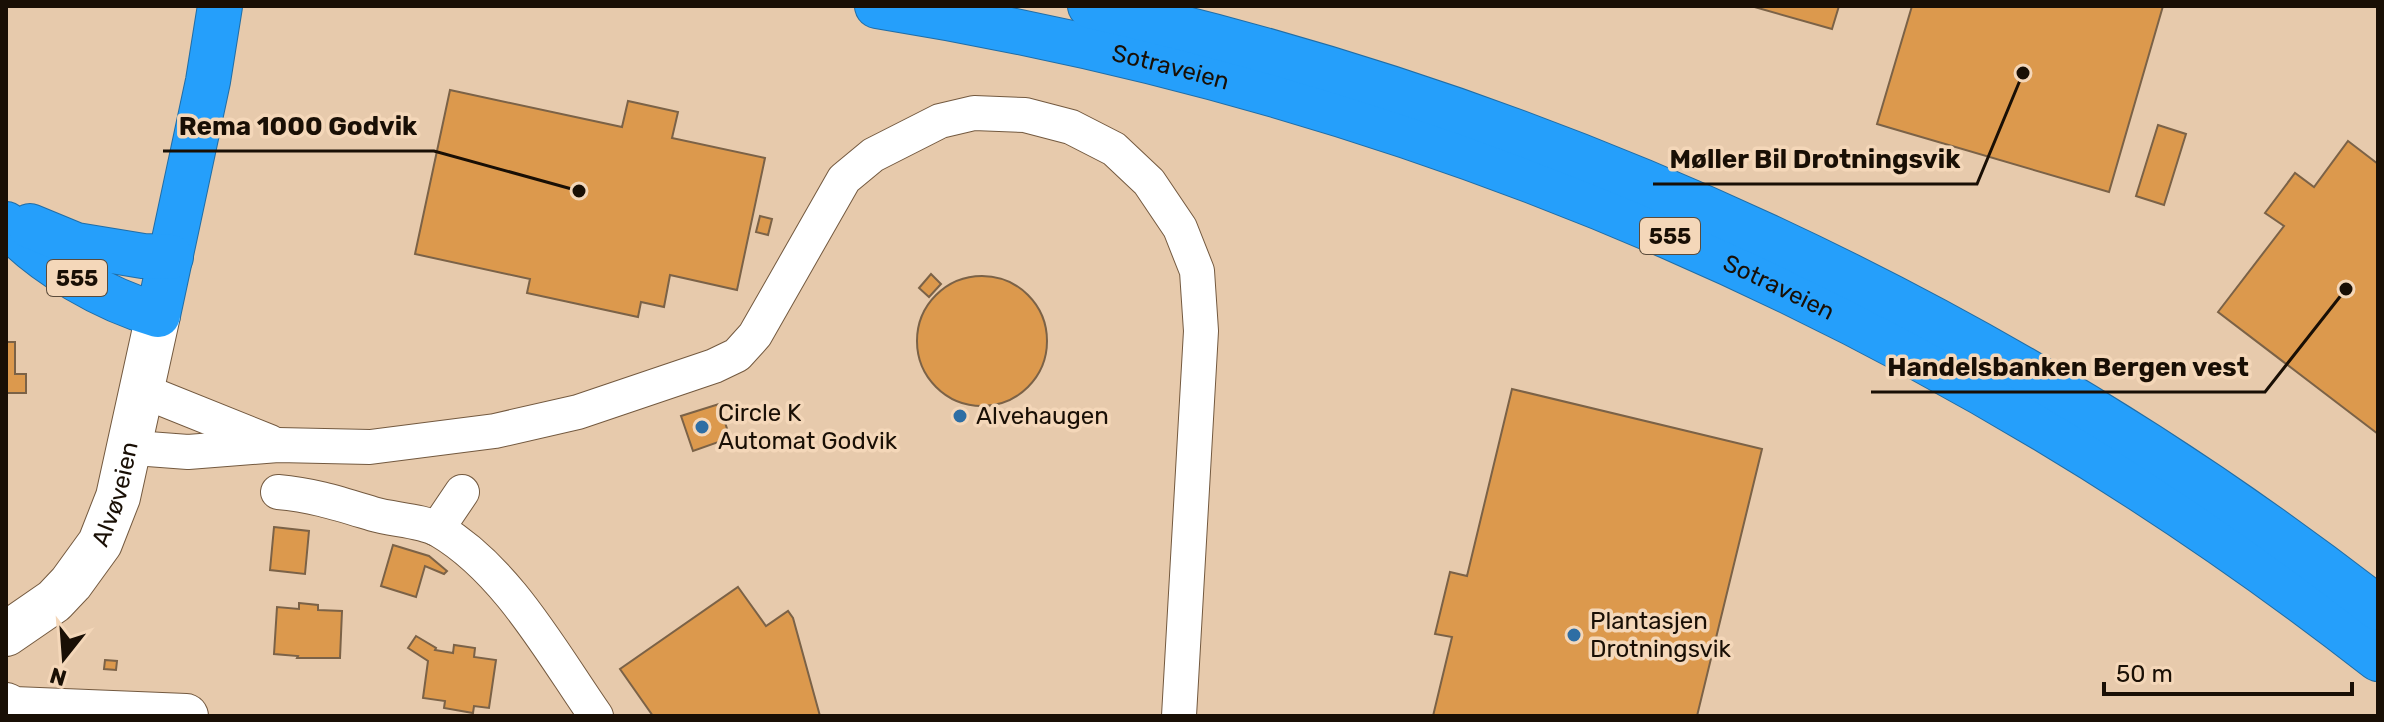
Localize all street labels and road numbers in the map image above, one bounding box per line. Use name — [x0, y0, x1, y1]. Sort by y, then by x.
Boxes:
street label: Sotraveien — [1109, 39, 1232, 96]
road number: 555 — [1640, 218, 1700, 254]
street label: Sotraveien — [1719, 249, 1839, 326]
road number: 555 — [47, 260, 107, 296]
street label: Alvøveien — [86, 439, 144, 550]

